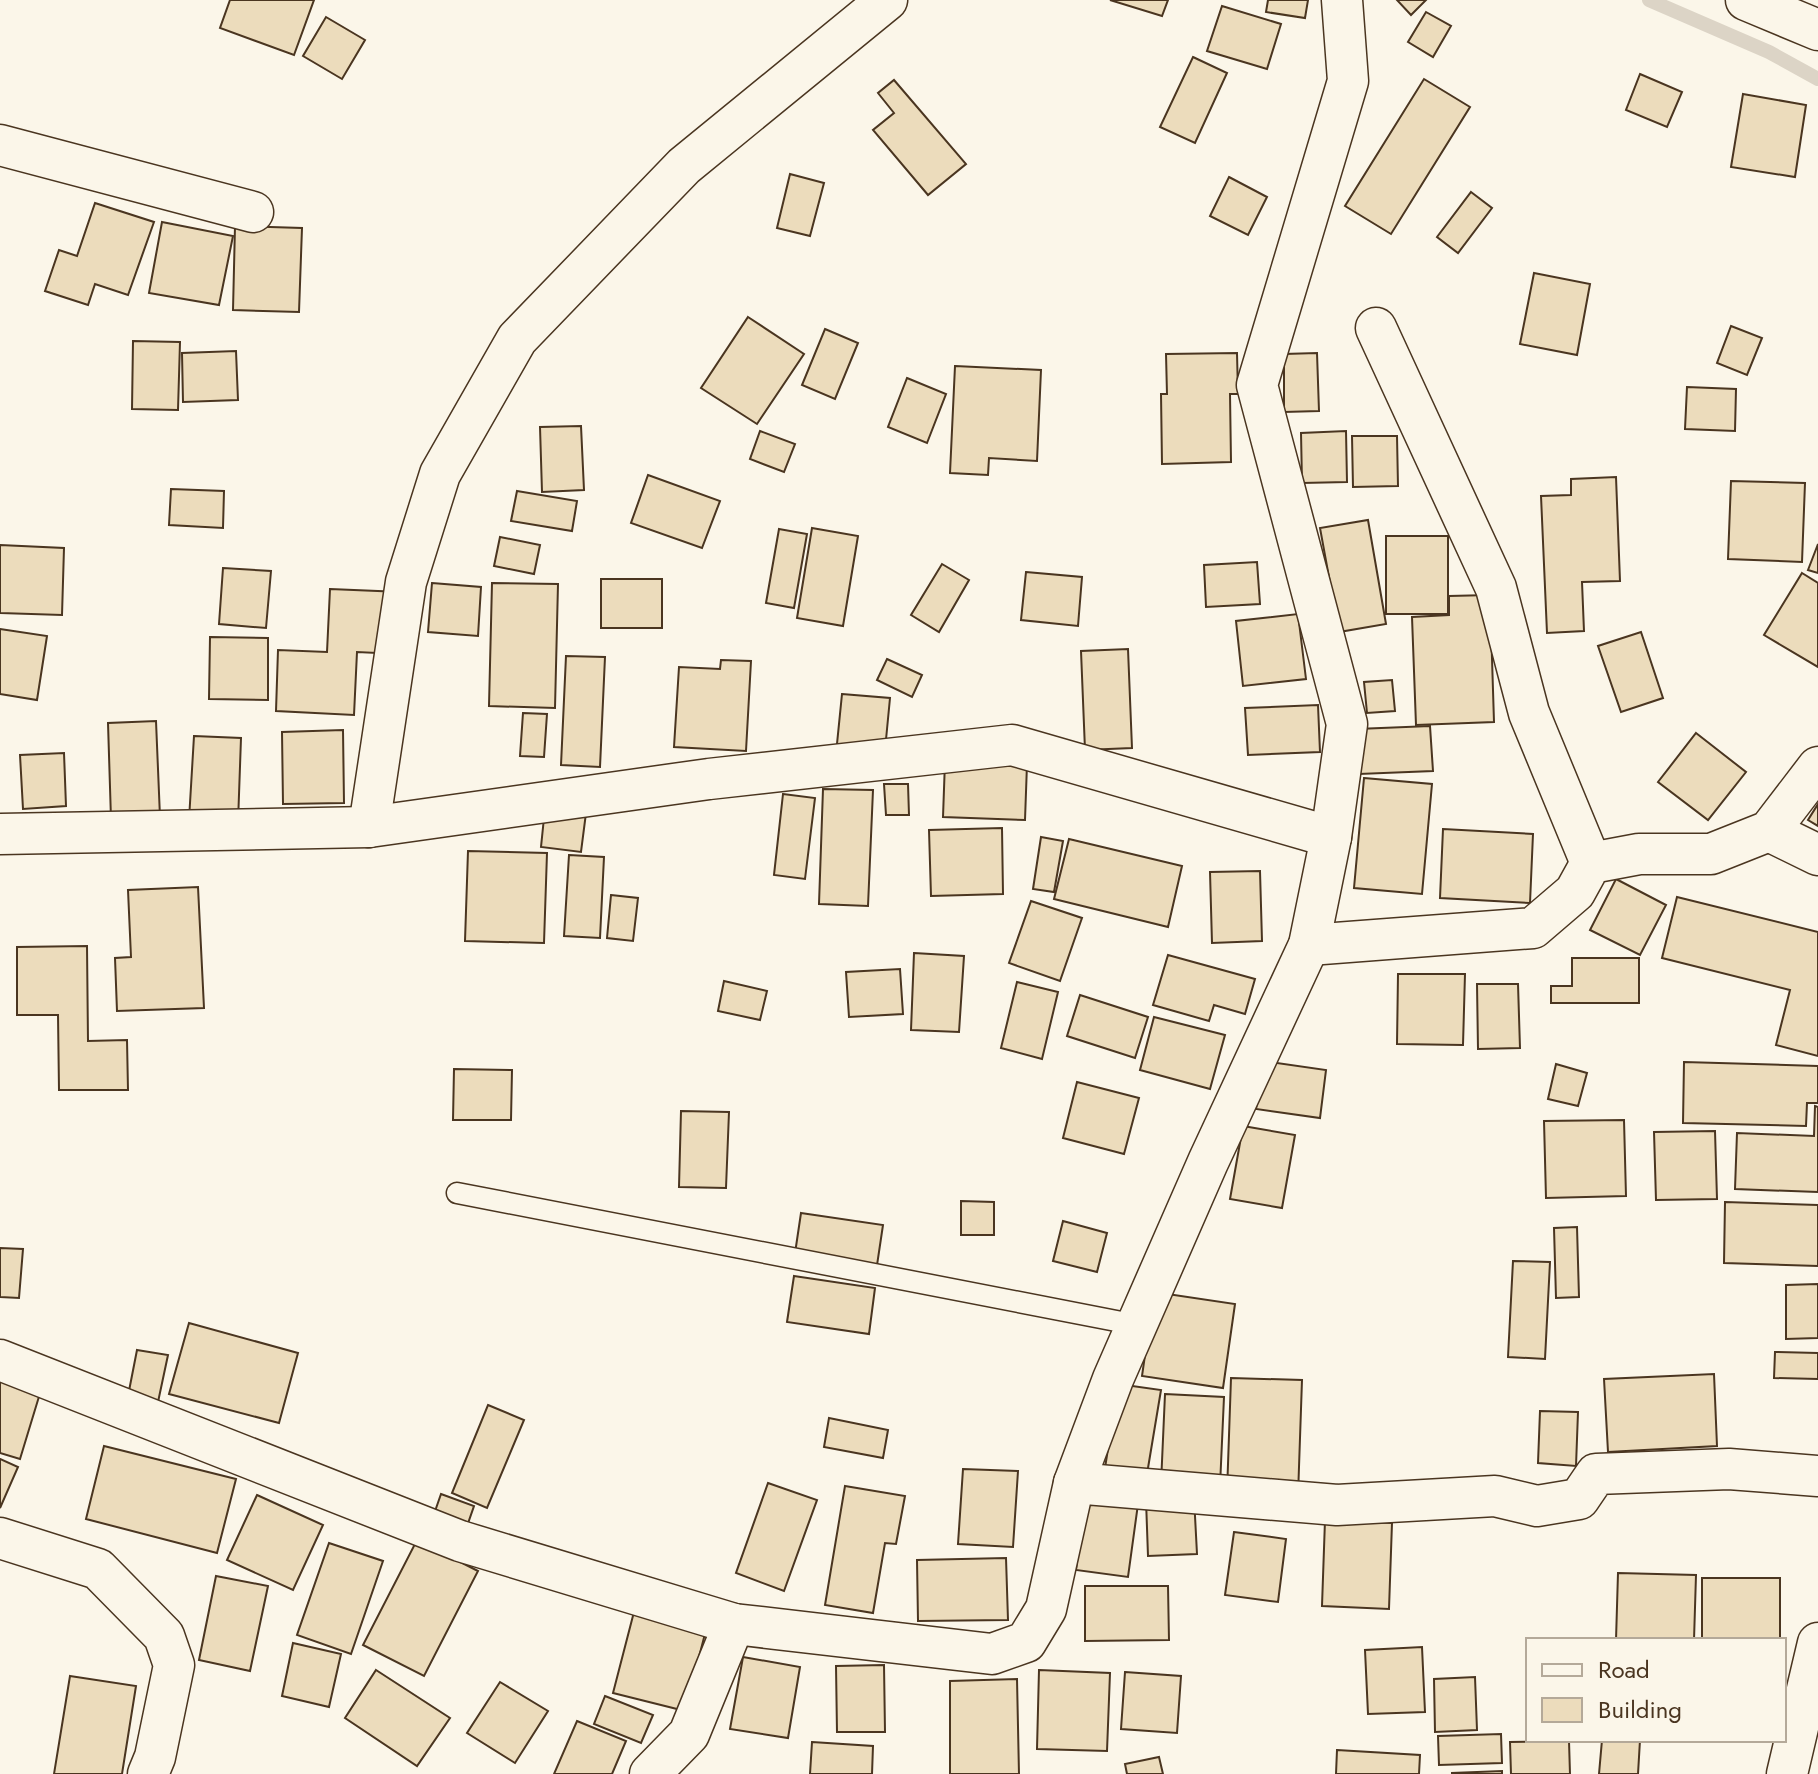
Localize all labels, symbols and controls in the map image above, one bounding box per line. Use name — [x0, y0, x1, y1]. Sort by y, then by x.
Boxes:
legend — [1526, 1638, 1786, 1742]
text: Road — [1598, 1652, 1650, 1687]
text: Building — [1598, 1692, 1682, 1727]

